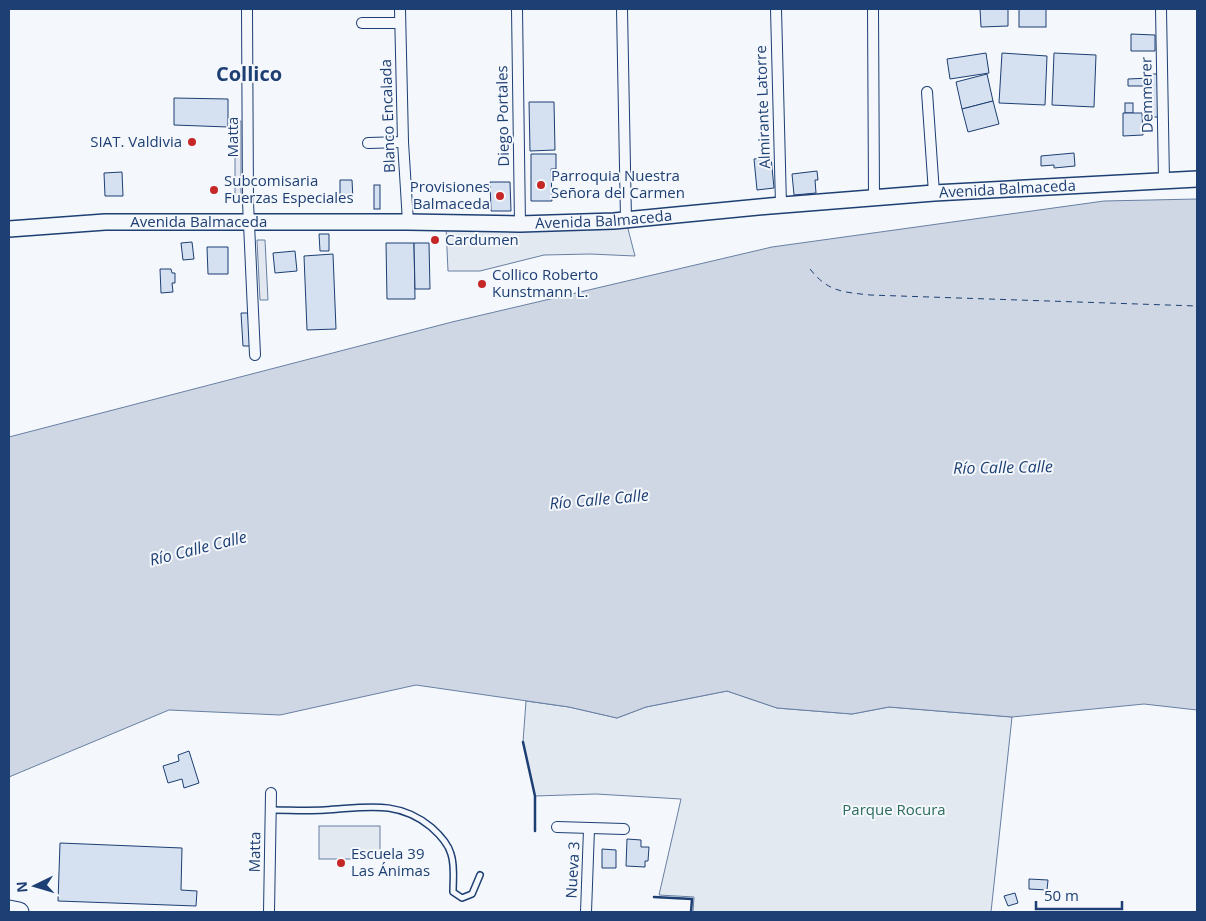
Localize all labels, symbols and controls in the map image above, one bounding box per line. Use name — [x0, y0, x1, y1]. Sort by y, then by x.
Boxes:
street label: Almirante Latorre — [750, 45, 774, 169]
street label: Demmerer — [1135, 57, 1157, 133]
street label: Blanco Encalada — [375, 59, 399, 173]
district label: Collico — [216, 60, 282, 87]
street label: Diego Portales — [491, 65, 513, 167]
street label: Matta — [222, 117, 242, 157]
place label: SIAT. Valdivia — [90, 131, 182, 151]
marker: SIAT. Valdivia — [186, 136, 198, 148]
place label: Parroquia Nuestra Señora del Carmen — [551, 165, 685, 202]
place label: Subcomisaria Fuerzas Especiales — [224, 170, 354, 207]
street label: Avenida Balmaceda — [938, 174, 1076, 202]
place label: Provisiones Balmaceda — [410, 176, 490, 213]
marker: Parroquia Nuestra Señora del Carmen — [535, 179, 547, 191]
marker: Subcomisaria Fuerzas Especiales — [208, 184, 220, 196]
marker: Provisiones Balmaceda — [494, 190, 506, 202]
street label: Avenida Balmaceda — [535, 204, 673, 233]
street label: Avenida Balmaceda — [130, 211, 267, 231]
place label: Cardumen — [445, 229, 519, 249]
marker: Cardumen — [429, 234, 441, 246]
place label: Collico Roberto Kunstmann L. — [492, 264, 598, 301]
marker: Collico Roberto Kunstmann L. — [476, 278, 488, 290]
water label: Río Calle Calle — [953, 455, 1053, 479]
water label: Río Calle Calle — [548, 484, 650, 514]
water label: Río Calle Calle — [147, 525, 249, 571]
park label: Parque Rocura — [842, 799, 946, 819]
street label: Matta — [244, 831, 264, 873]
street label: Nueva 3 — [561, 841, 583, 899]
place label: Escuela 39 Las Ánimas — [351, 843, 430, 880]
marker: Escuela 39 Las Ánimas — [335, 857, 347, 869]
north arrow — [10, 861, 60, 911]
scale bar — [1036, 878, 1122, 910]
text: N — [12, 881, 32, 894]
text: 50 m — [1044, 885, 1079, 905]

